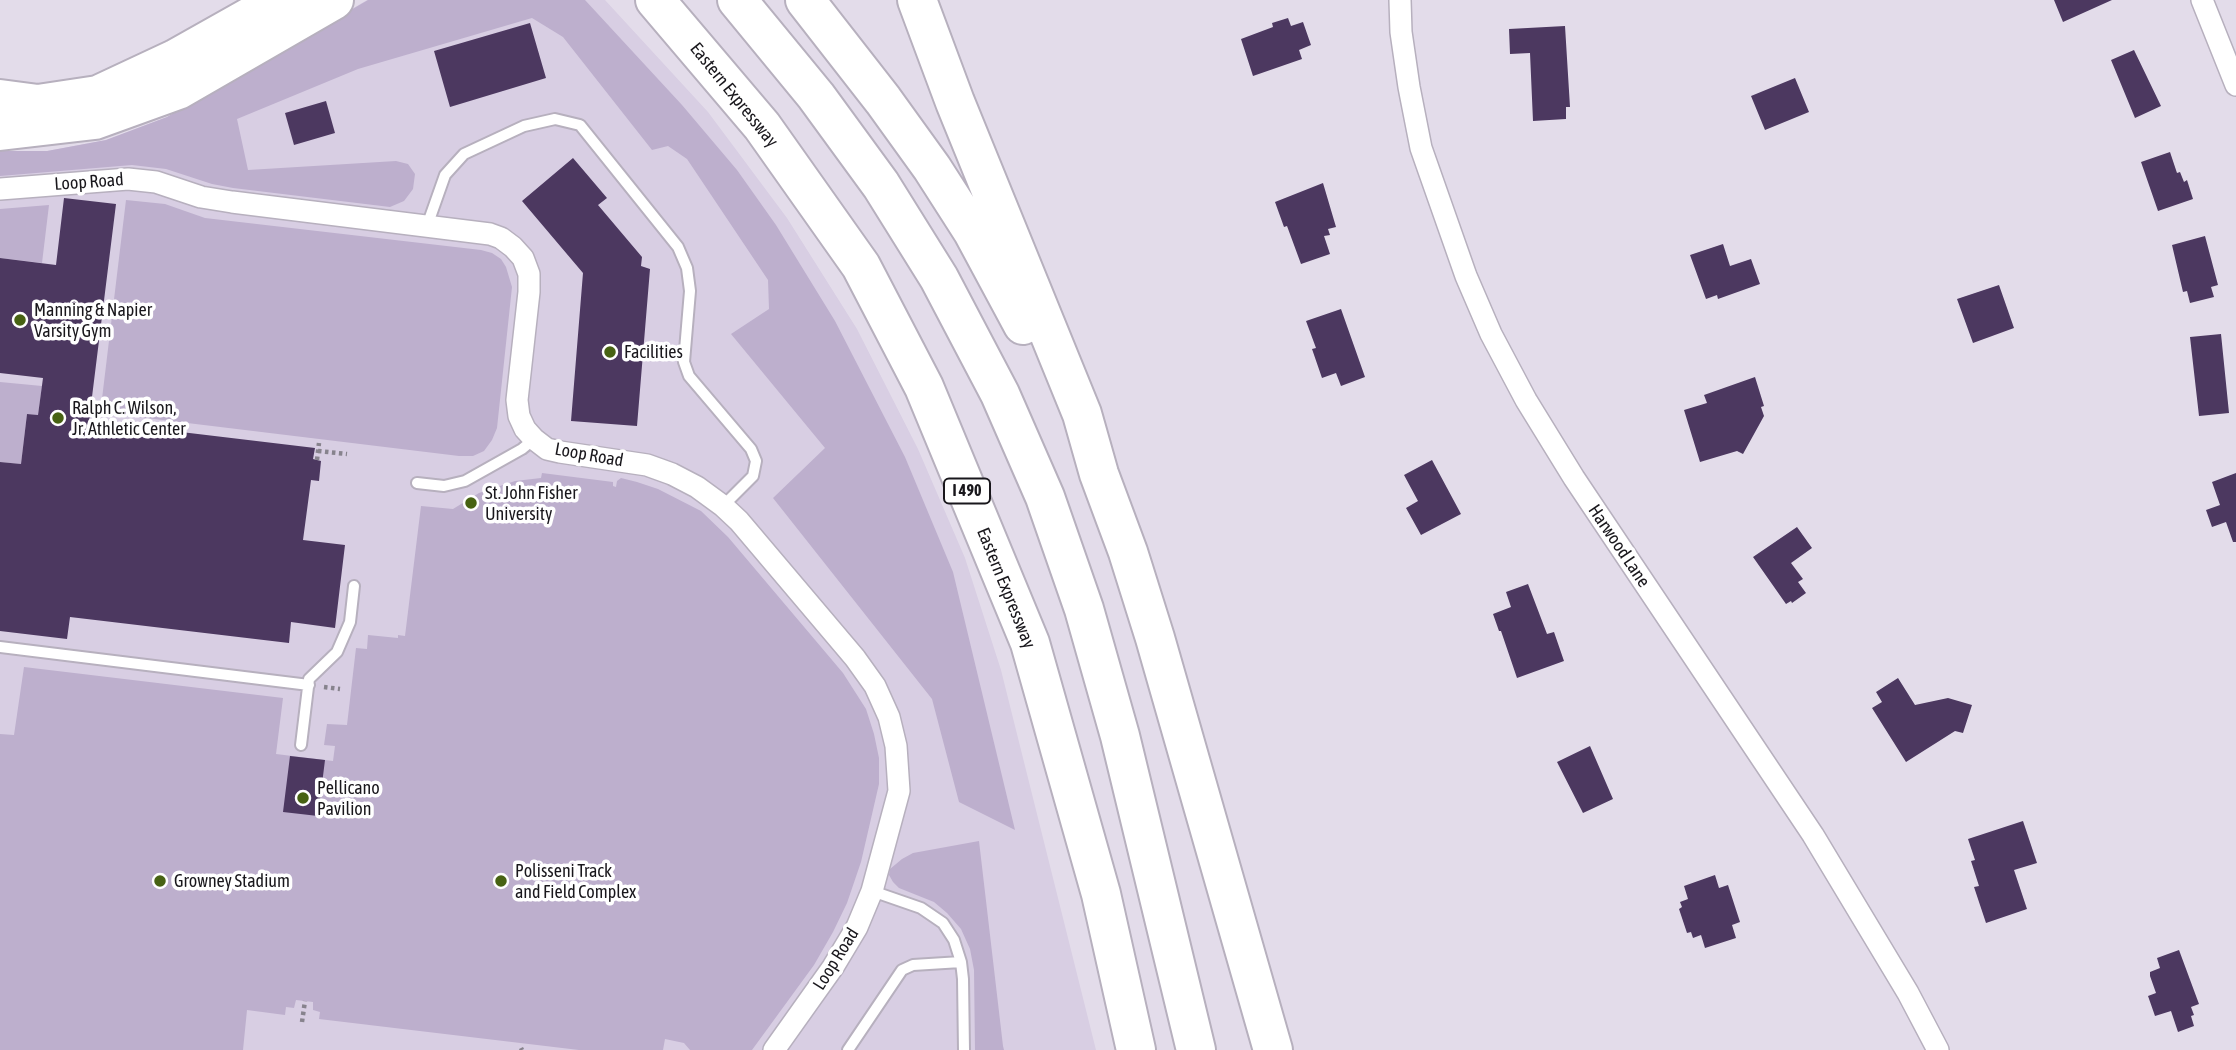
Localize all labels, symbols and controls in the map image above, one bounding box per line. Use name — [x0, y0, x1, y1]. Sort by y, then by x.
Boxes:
street label: Eastern Expressway — [685, 38, 783, 152]
street label: Loop Road — [54, 169, 124, 195]
place label: Manning & Napier Varsity Gym — [34, 299, 152, 342]
marker: Manning & Napier Varsity Gym — [12, 312, 28, 328]
place label: Facilities — [624, 341, 683, 363]
marker: Facilities — [602, 344, 618, 360]
place label: Ralph C. Wilson, Jr. Athletic Center — [72, 397, 185, 440]
marker: Ralph C. Wilson, Jr. Athletic Center — [50, 410, 66, 426]
street label: Loop Road — [553, 438, 625, 472]
road number: I 490 — [944, 478, 990, 504]
place label: St. John Fisher University — [485, 482, 578, 524]
marker: St. John Fisher University — [463, 495, 479, 511]
street label: Harwood Lane — [1584, 501, 1654, 591]
street label: Eastern Expressway — [972, 525, 1040, 651]
place label: Pellicano Pavilion — [317, 777, 380, 820]
marker: Pellicano Pavilion — [295, 790, 311, 806]
place label: Polisseni Track and Field Complex — [515, 860, 636, 903]
place label: Growney Stadium — [174, 870, 290, 892]
marker: Growney Stadium — [152, 873, 168, 889]
marker: Polisseni Track and Field Complex — [493, 873, 509, 889]
street label: Loop Road — [808, 924, 864, 994]

